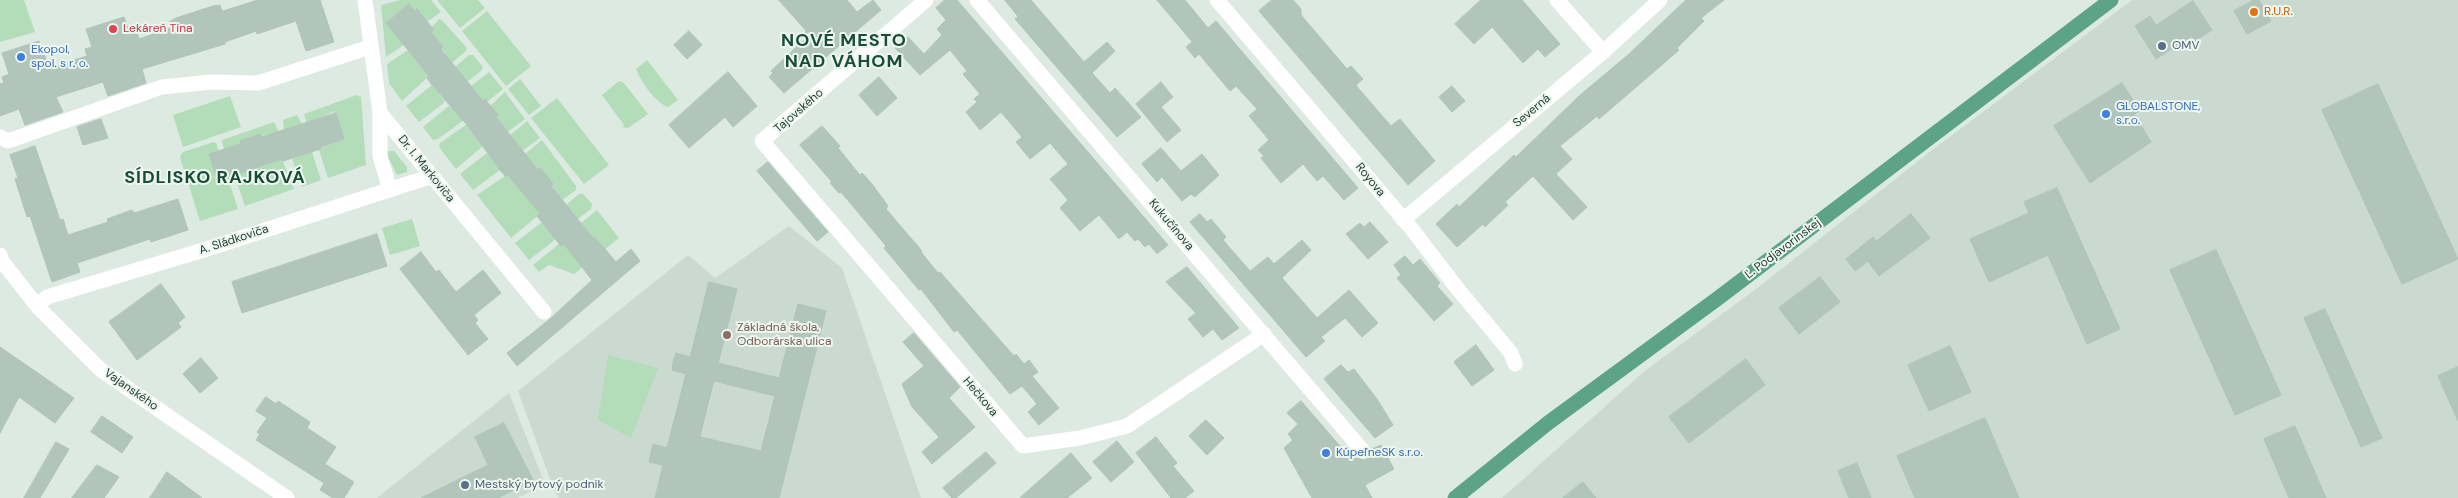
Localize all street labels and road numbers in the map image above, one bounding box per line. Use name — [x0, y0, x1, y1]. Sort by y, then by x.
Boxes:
street label: Tajovského — [771, 86, 827, 136]
street label: Severná — [1510, 91, 1554, 131]
street label: Dr. I. Markoviča — [395, 133, 457, 205]
street label: Royova — [1352, 160, 1388, 200]
street label: Kukučínova — [1145, 196, 1197, 254]
street label: Ľ. Podjavorinskej — [1742, 216, 1824, 282]
street label: A. Sládkoviča — [197, 222, 271, 258]
street label: Vajanského — [101, 366, 161, 414]
street label: Hečkova — [959, 374, 1001, 420]

